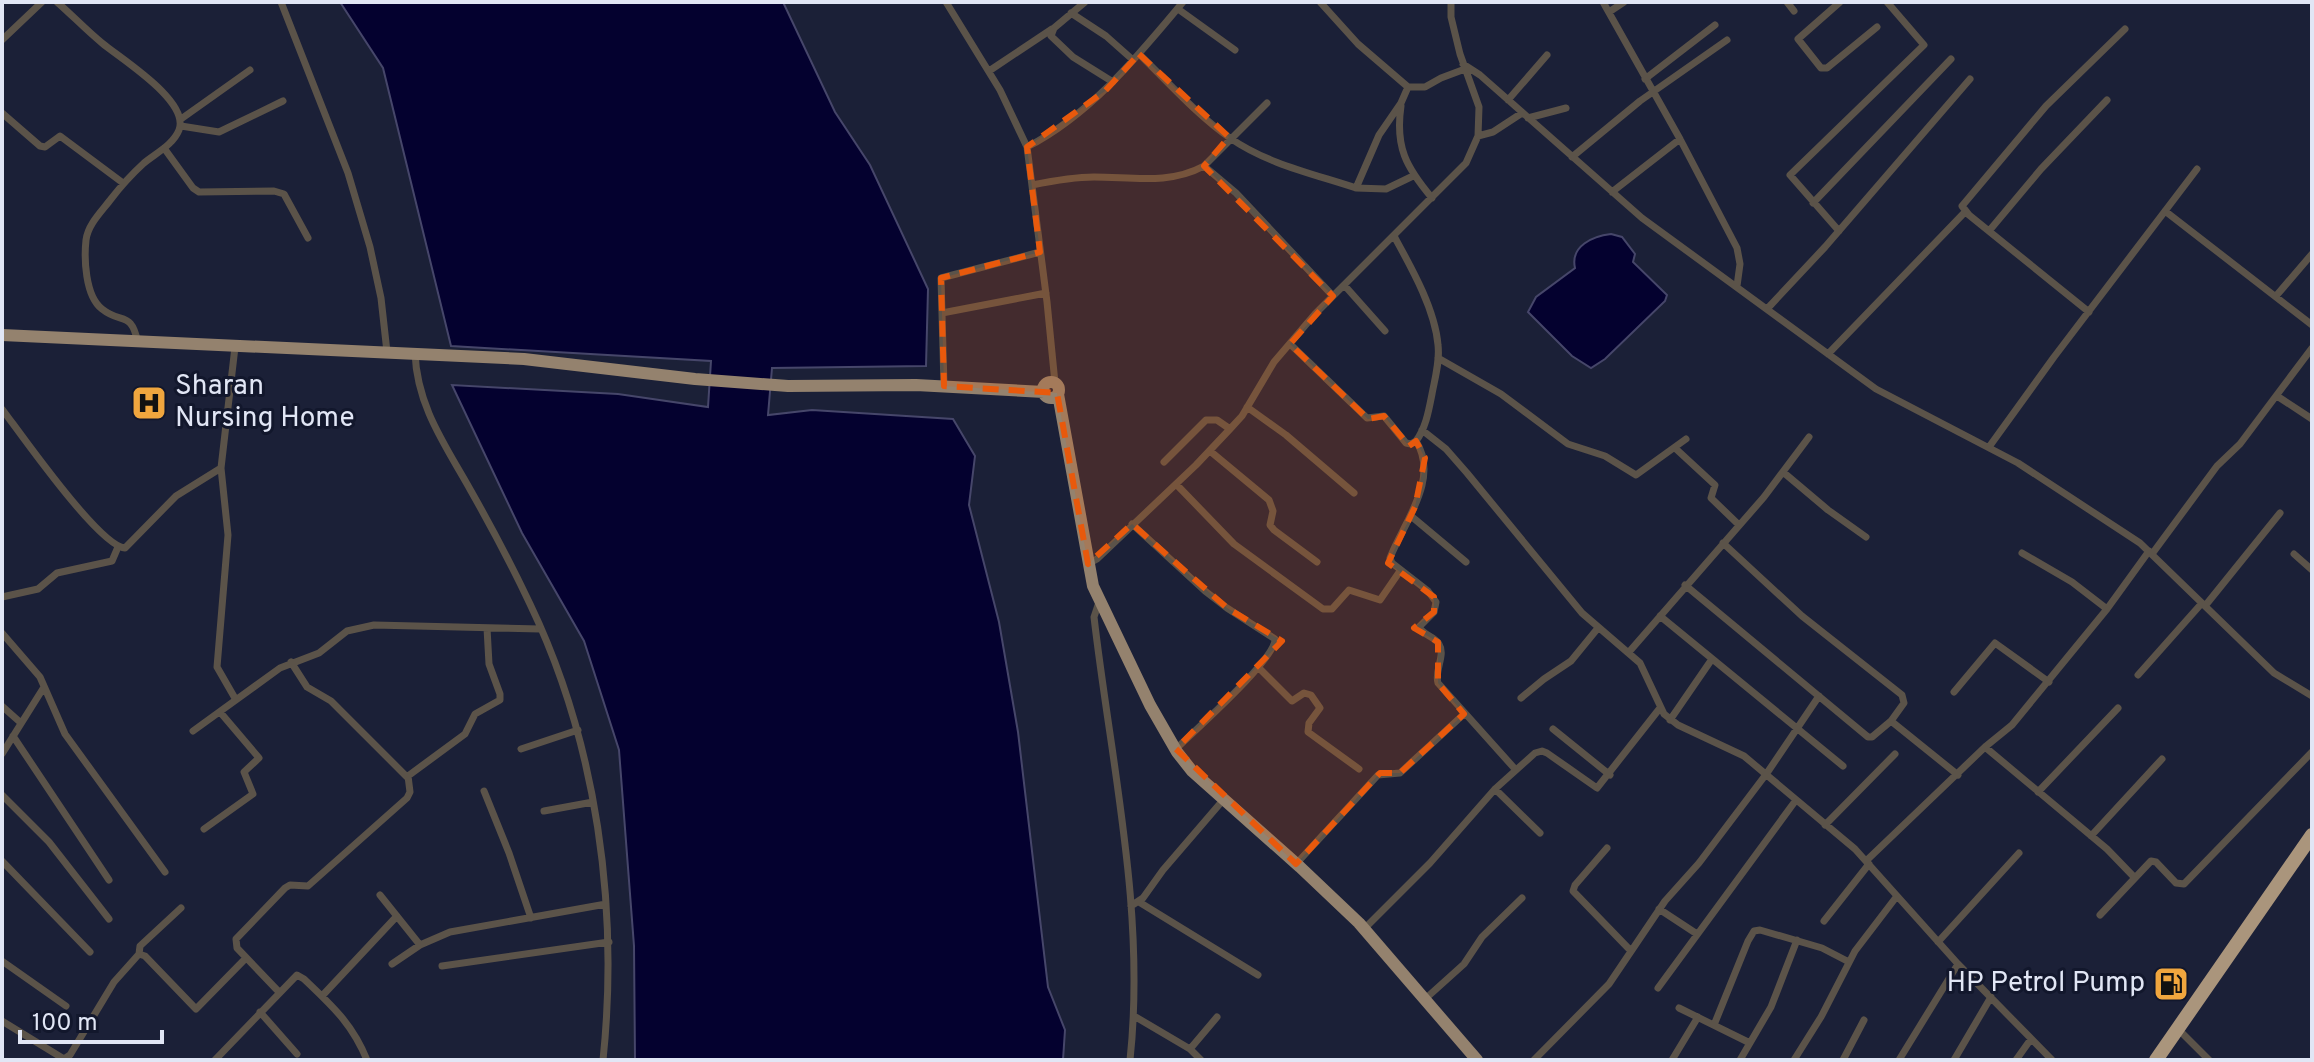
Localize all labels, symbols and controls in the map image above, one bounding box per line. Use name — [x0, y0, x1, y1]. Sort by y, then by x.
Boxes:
place label: Sharan Nursing Home — [175, 369, 355, 437]
hospital icon: Sharan Nursing Home — [130, 384, 168, 422]
fuel station icon: HP Petrol Pump — [2152, 965, 2190, 1003]
place label: HP Petrol Pump — [1947, 966, 2145, 1002]
scale bar — [20, 994, 162, 1044]
text: 100 m — [32, 1009, 98, 1039]

